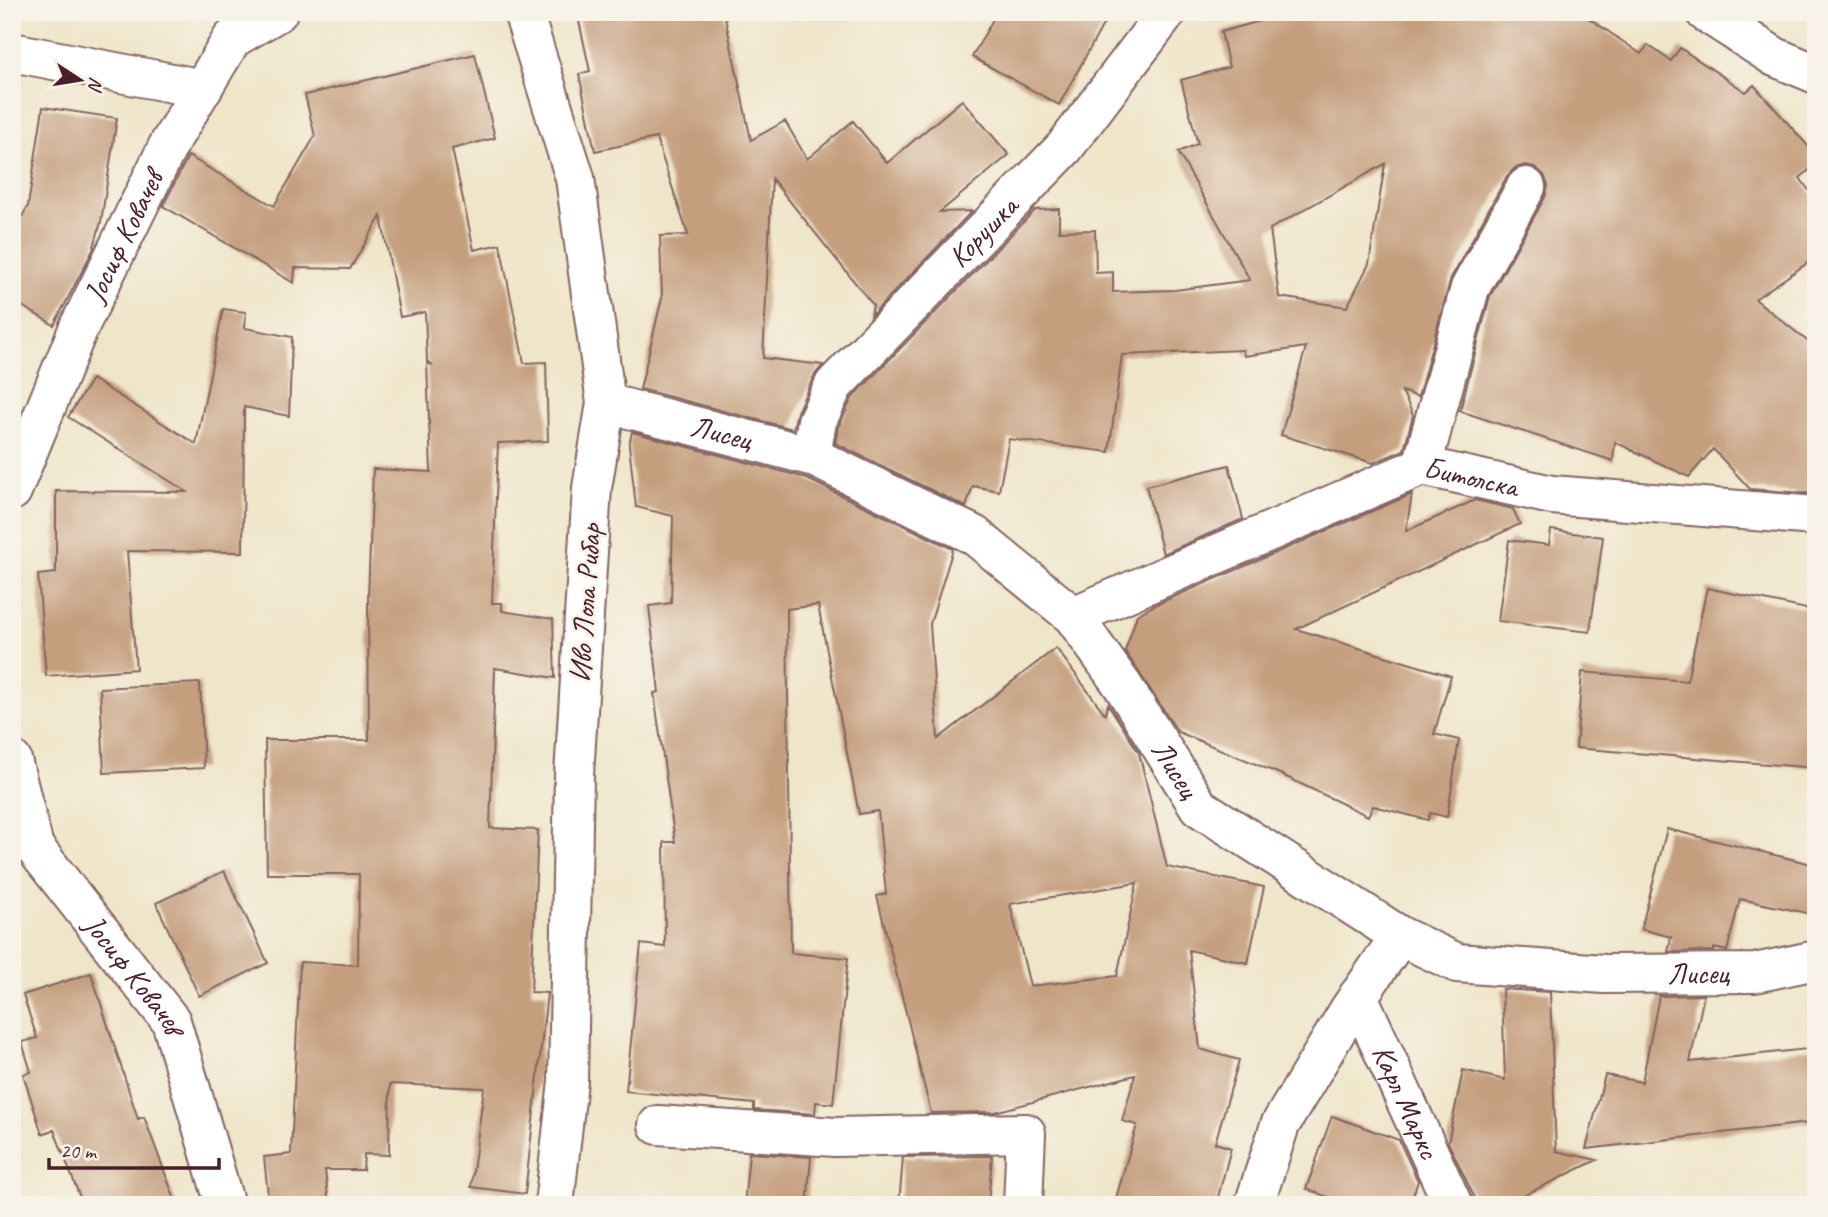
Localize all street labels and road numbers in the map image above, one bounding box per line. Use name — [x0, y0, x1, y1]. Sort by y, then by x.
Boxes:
street label: Јосиф Ковачев — [74, 160, 174, 310]
street label: Корушка — [940, 186, 1028, 275]
street label: Лисец — [687, 407, 757, 459]
street label: Битолска — [1420, 448, 1524, 506]
street label: Иво Лола Рибар — [561, 521, 610, 684]
street label: Лисец — [1143, 733, 1208, 806]
street label: Јосиф Ковачев — [74, 906, 194, 1043]
street label: Лисец — [1667, 954, 1730, 993]
street label: Карл Маркс — [1364, 1039, 1449, 1166]

